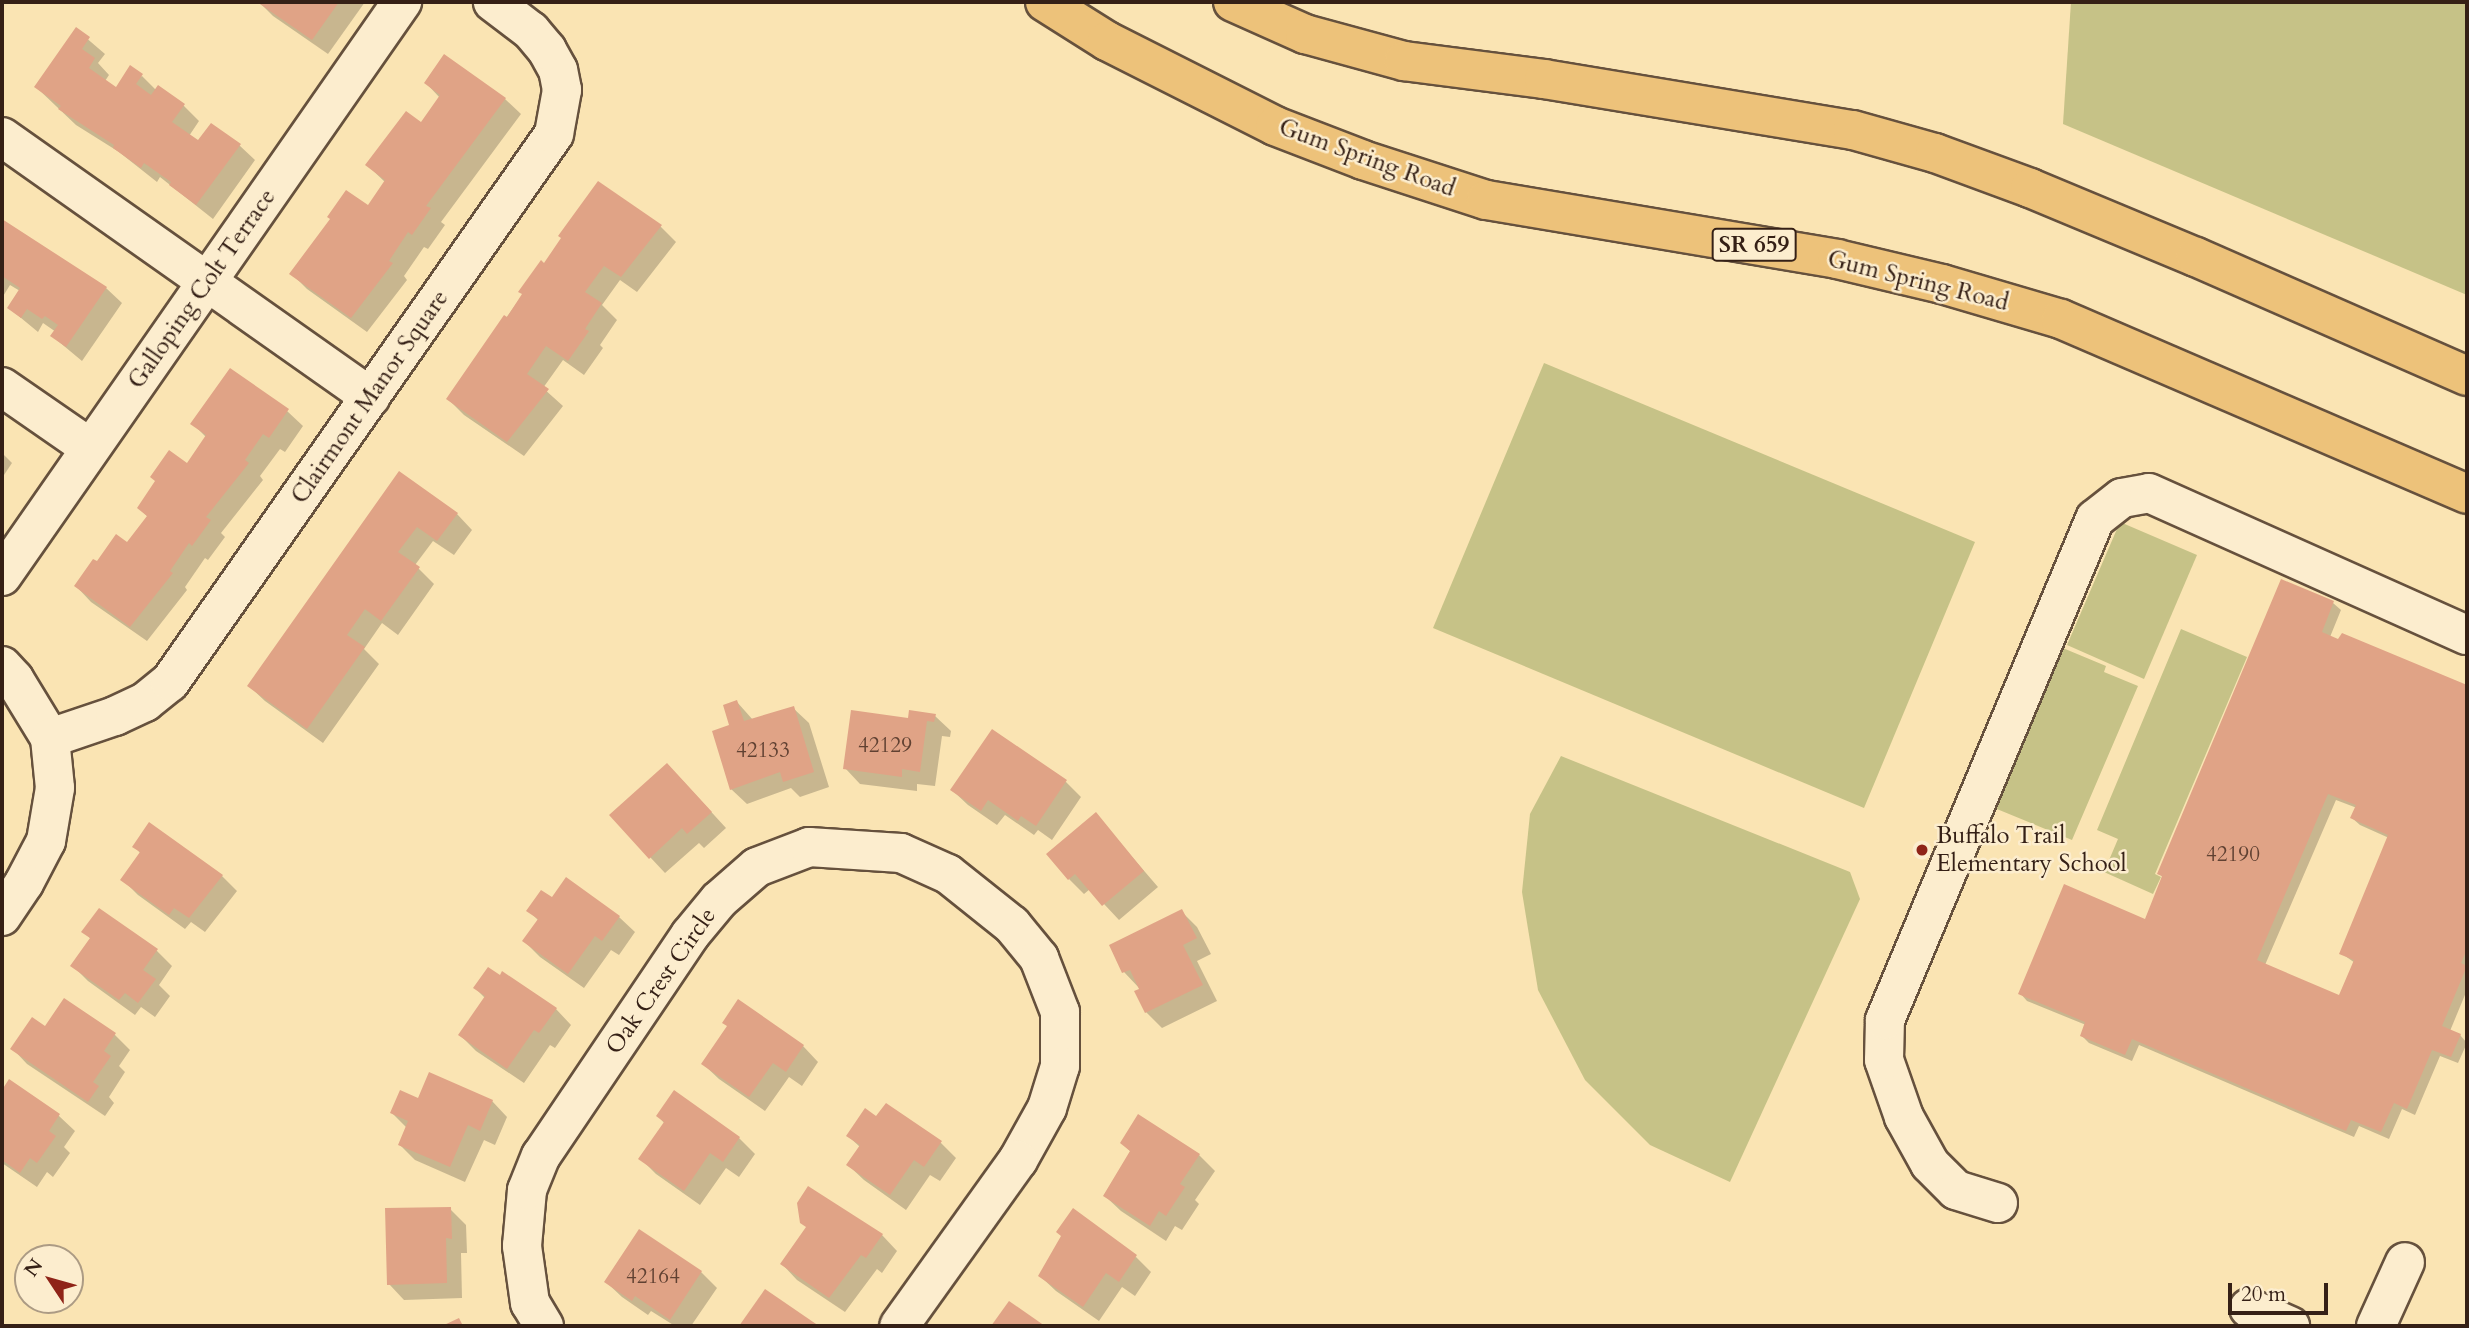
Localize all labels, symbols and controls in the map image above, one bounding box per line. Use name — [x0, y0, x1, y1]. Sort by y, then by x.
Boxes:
street label: Gum Spring Road — [1275, 113, 1459, 203]
street label: Galloping Colt Terrace — [122, 184, 282, 394]
road number: SR 659 — [1710, 226, 1798, 264]
street label: Gum Spring Road — [1825, 245, 2011, 317]
street label: Clairmont Manor Square — [285, 285, 455, 509]
house number: 42129 — [858, 733, 912, 759]
house number: 42133 — [736, 738, 790, 764]
place label: Buffalo Trail Elementary School — [1936, 822, 2127, 878]
marker: Buffalo Trail Elementary School — [1914, 842, 1930, 858]
house number: 42190 — [2206, 842, 2260, 868]
street label: Oak Crest Circle — [600, 902, 722, 1060]
north arrow — [14, 1244, 84, 1314]
text: N — [18, 1254, 49, 1282]
house number: 42164 — [626, 1264, 680, 1290]
scale bar — [2231, 1268, 2331, 1312]
text: 20 m — [2241, 1280, 2286, 1309]

